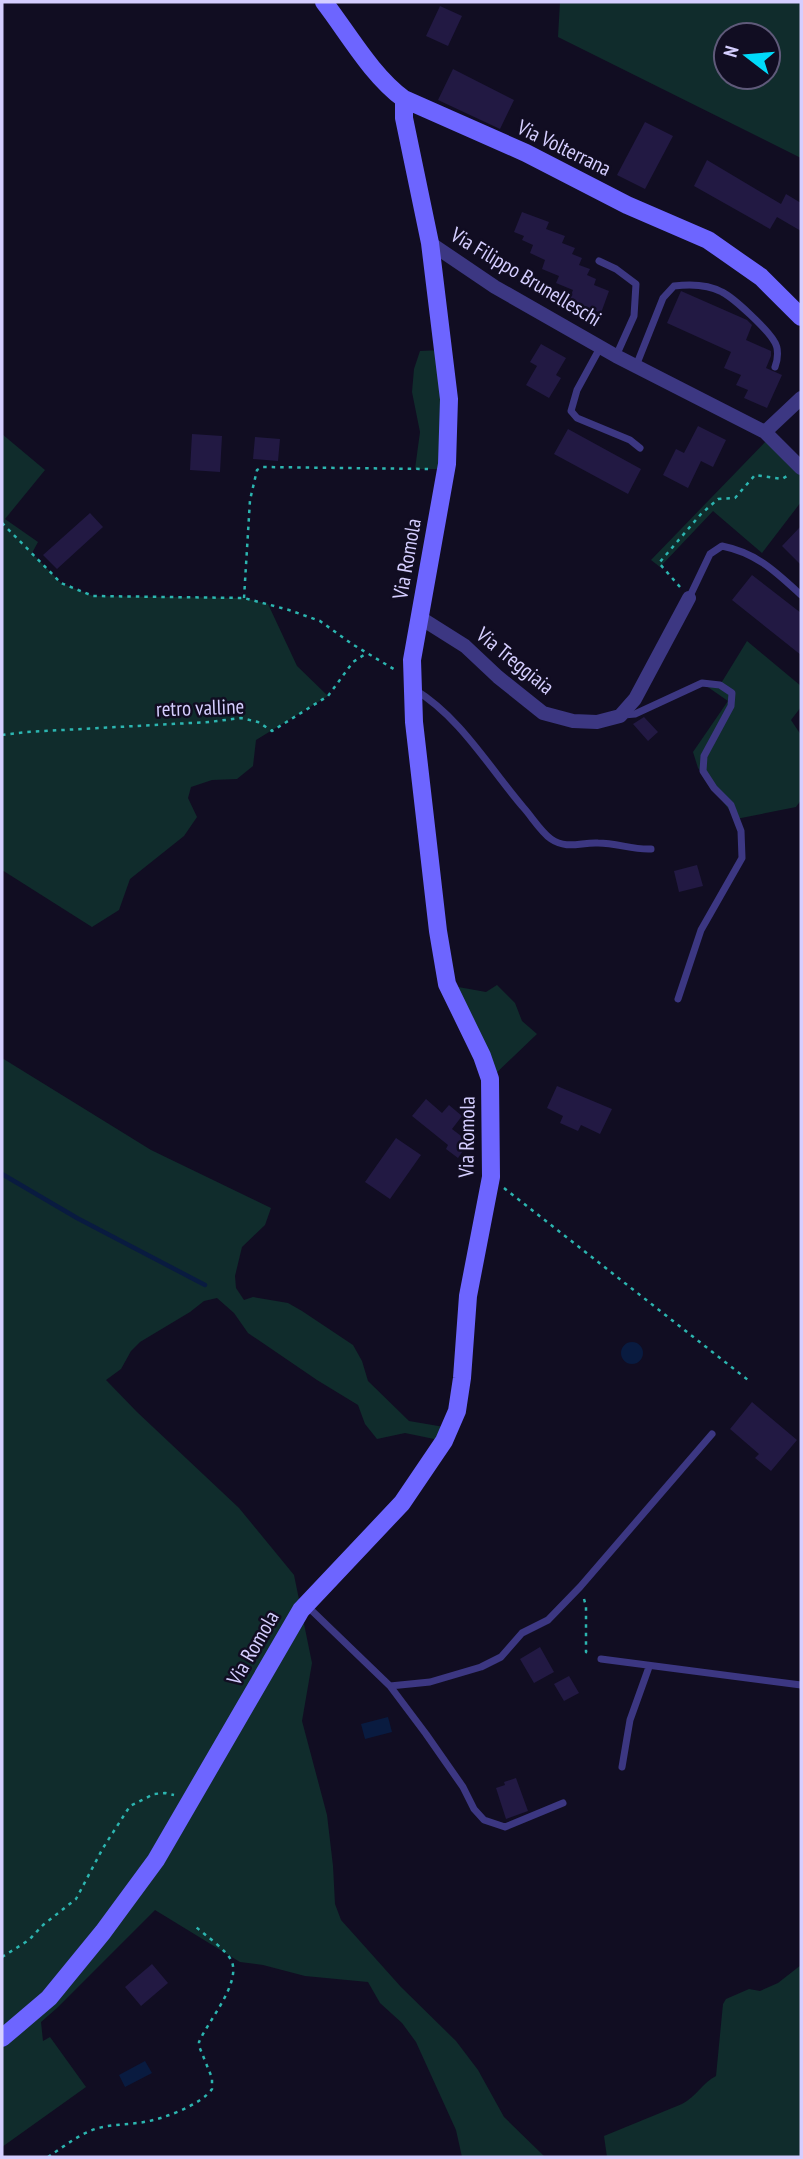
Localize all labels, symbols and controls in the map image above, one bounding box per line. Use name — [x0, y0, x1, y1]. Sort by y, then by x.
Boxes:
north arrow — [712, 21, 782, 91]
text: N — [718, 43, 744, 60]
street label: Via Volterrana — [512, 113, 616, 182]
street label: Via Filippo Brunelleschi — [445, 220, 607, 332]
street label: Via Romola — [386, 516, 427, 602]
street label: Via Treggiaia — [470, 620, 560, 700]
street label: retro valline — [155, 692, 245, 723]
street label: Via Romola — [452, 1096, 481, 1179]
street label: Via Romola — [220, 1606, 285, 1691]

